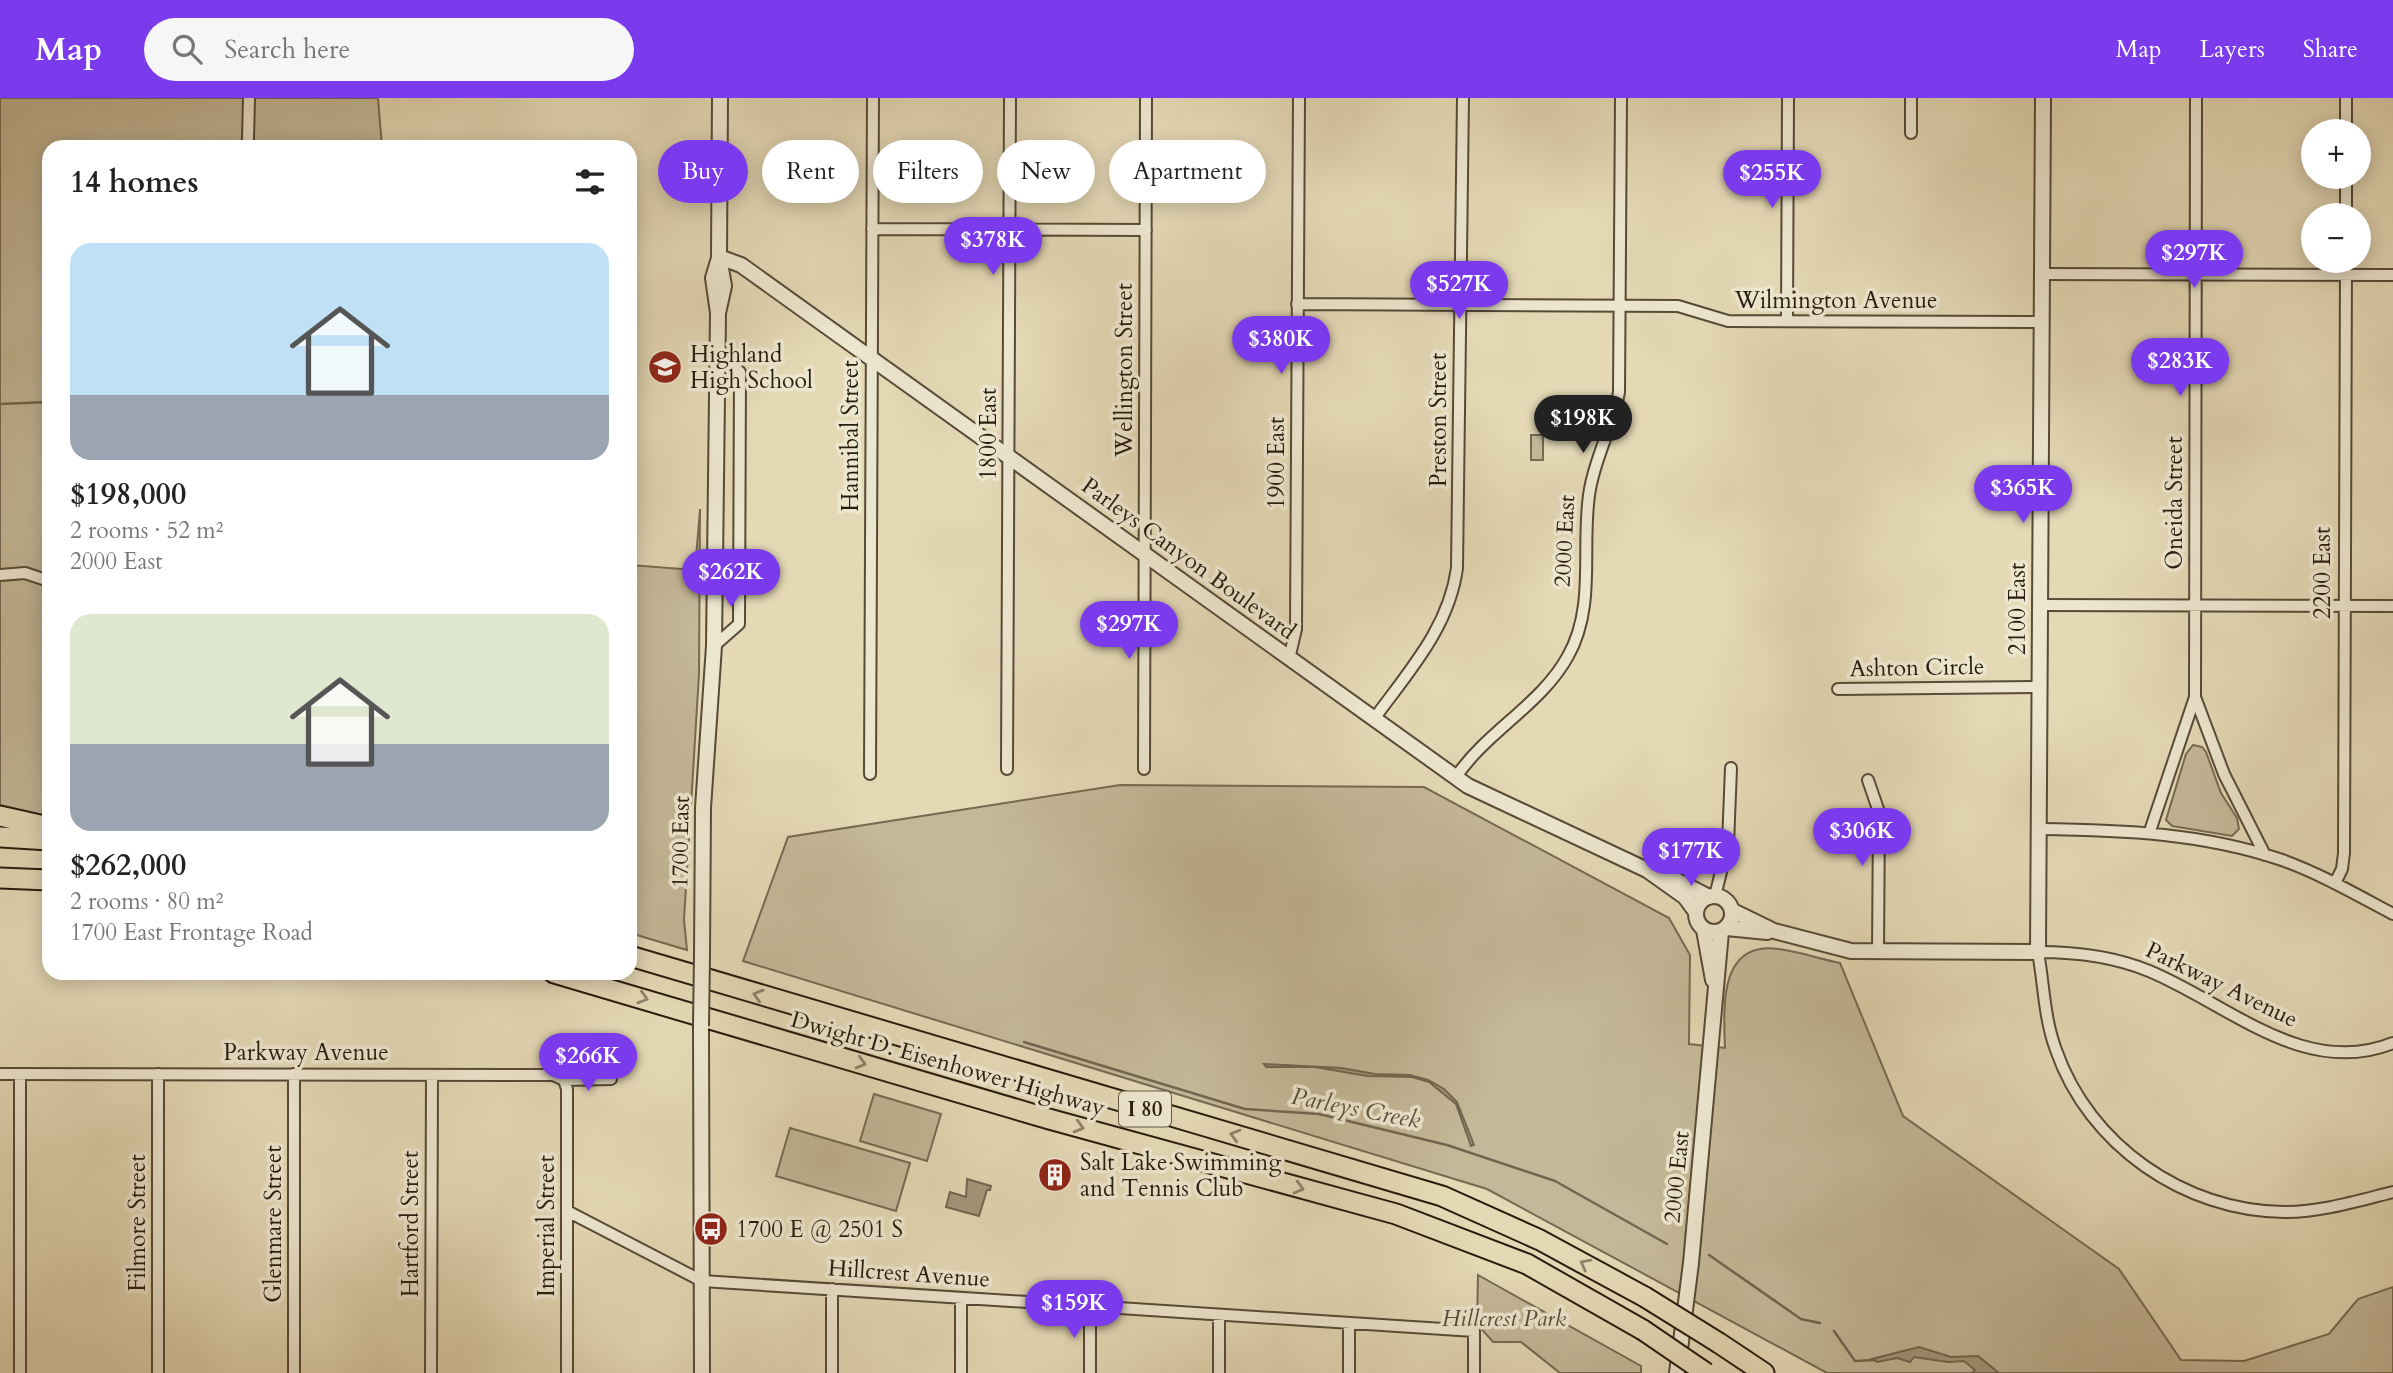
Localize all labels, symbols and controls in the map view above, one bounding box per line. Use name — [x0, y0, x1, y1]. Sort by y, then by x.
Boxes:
search box — [144, 18, 634, 81]
text: Map — [35, 27, 102, 72]
icon: search — [168, 30, 206, 68]
text: Search here — [224, 32, 350, 67]
text: Map — [2116, 33, 2162, 66]
text: Layers — [2200, 33, 2265, 66]
text: Share — [2303, 33, 2358, 66]
map controls — [2301, 119, 2371, 273]
button: + — [2301, 119, 2371, 189]
chip: Buy — [658, 140, 748, 203]
chip: Rent — [762, 140, 859, 203]
chip: Filters — [873, 140, 983, 203]
chip: New — [997, 140, 1095, 203]
chip: Apartment — [1109, 140, 1266, 203]
pin: $255K — [1723, 150, 1821, 210]
text: $255K — [1739, 157, 1805, 188]
text: 14 homes — [70, 162, 199, 203]
icon: filters — [571, 163, 609, 201]
button: − — [2301, 203, 2371, 273]
pin: $378K — [944, 218, 1042, 277]
text: $378K — [960, 224, 1026, 255]
pin: $297K — [2145, 230, 2243, 290]
text: $297K — [2161, 237, 2227, 268]
pin: $527K — [1410, 262, 1508, 321]
text: $527K — [1426, 268, 1492, 299]
street label: Wellington Street — [1109, 283, 1140, 458]
street label: Wilmington Avenue — [1733, 285, 1938, 316]
icon: home — [277, 288, 403, 414]
pin: $380K — [1232, 316, 1330, 376]
text: $380K — [1248, 323, 1314, 354]
pin: $283K — [2131, 338, 2229, 398]
place label: Highland High School — [690, 339, 813, 396]
text: $283K — [2147, 345, 2213, 376]
school or university icon: Highland High School — [646, 348, 684, 386]
street label: Preston Street — [1423, 353, 1454, 487]
street label: Hannibal Street — [835, 360, 866, 512]
street label: 1800 East — [973, 388, 1004, 480]
pin: $198K — [1534, 396, 1632, 455]
text: $198K — [1550, 402, 1616, 433]
street label: 1900 East — [1261, 417, 1292, 509]
street label: Oneida Street — [2159, 436, 2190, 570]
pin: $365K — [1974, 466, 2072, 525]
street label: Parleys Canyon Boulevard — [1075, 470, 1303, 647]
text: $365K — [1990, 472, 2056, 503]
text: $198,000 — [70, 474, 186, 515]
street label: 2000 East — [1547, 494, 1582, 588]
text: 2 rooms · 52 m² — [70, 515, 223, 546]
street label: 2200 East — [2307, 527, 2338, 619]
text: 2000 East — [70, 546, 162, 577]
pin: $262K — [682, 550, 780, 609]
text: $262K — [698, 556, 764, 587]
street label: 2100 East — [2002, 563, 2033, 655]
pin: $297K — [1080, 602, 1178, 661]
text: $297K — [1096, 608, 1162, 639]
street label: Ashton Circle — [1849, 651, 1985, 684]
icon: home — [277, 659, 403, 785]
street label: 1700 East — [664, 796, 697, 888]
pin: $306K — [1813, 808, 1911, 868]
text: $306K — [1829, 815, 1895, 846]
pin: $177K — [1642, 828, 1740, 888]
text: $177K — [1658, 835, 1724, 866]
text: $262,000 — [70, 845, 186, 886]
text: 2 rooms · 80 m² — [70, 886, 223, 917]
text: 1700 East Frontage Road — [70, 917, 313, 948]
street label: Parkway Avenue — [2141, 934, 2303, 1035]
one-way arrow — [753, 989, 765, 1003]
one-way arrow — [637, 990, 649, 1005]
street label: Dwight D. Eisenhower Highway — [787, 1004, 1109, 1123]
pin: $266K — [539, 1034, 637, 1093]
street label: Parkway Avenue — [223, 1037, 389, 1068]
text: $266K — [555, 1040, 621, 1071]
one-way arrow — [855, 1055, 867, 1070]
water label: Parleys Creek — [1289, 1080, 1423, 1137]
road number: I 80 — [1119, 1091, 1171, 1126]
one-way arrow — [1073, 1119, 1085, 1134]
one-way arrow — [1229, 1128, 1241, 1143]
street label: 2000 East — [1656, 1129, 1697, 1225]
street label: Glenmare Street — [258, 1145, 289, 1303]
place label: Salt Lake Swimming and Tennis Club — [1080, 1147, 1281, 1204]
street label: Hartford Street — [395, 1151, 426, 1297]
street label: Filmore Street — [122, 1154, 153, 1292]
street label: Imperial Street — [531, 1155, 562, 1297]
building icon: Salt Lake Swimming and Tennis Club — [1036, 1156, 1074, 1194]
one-way arrow — [1292, 1180, 1304, 1194]
bus stop icon: 1700 E @ 2501 S — [692, 1210, 730, 1248]
place label: 1700 E @ 2501 S — [736, 1214, 903, 1245]
street label: Hillcrest Avenue — [827, 1252, 991, 1295]
one-way arrow — [1580, 1259, 1593, 1272]
pin: $159K — [1025, 1280, 1123, 1340]
text: $159K — [1041, 1287, 1107, 1318]
park label: Hillcrest Park — [1442, 1303, 1567, 1334]

